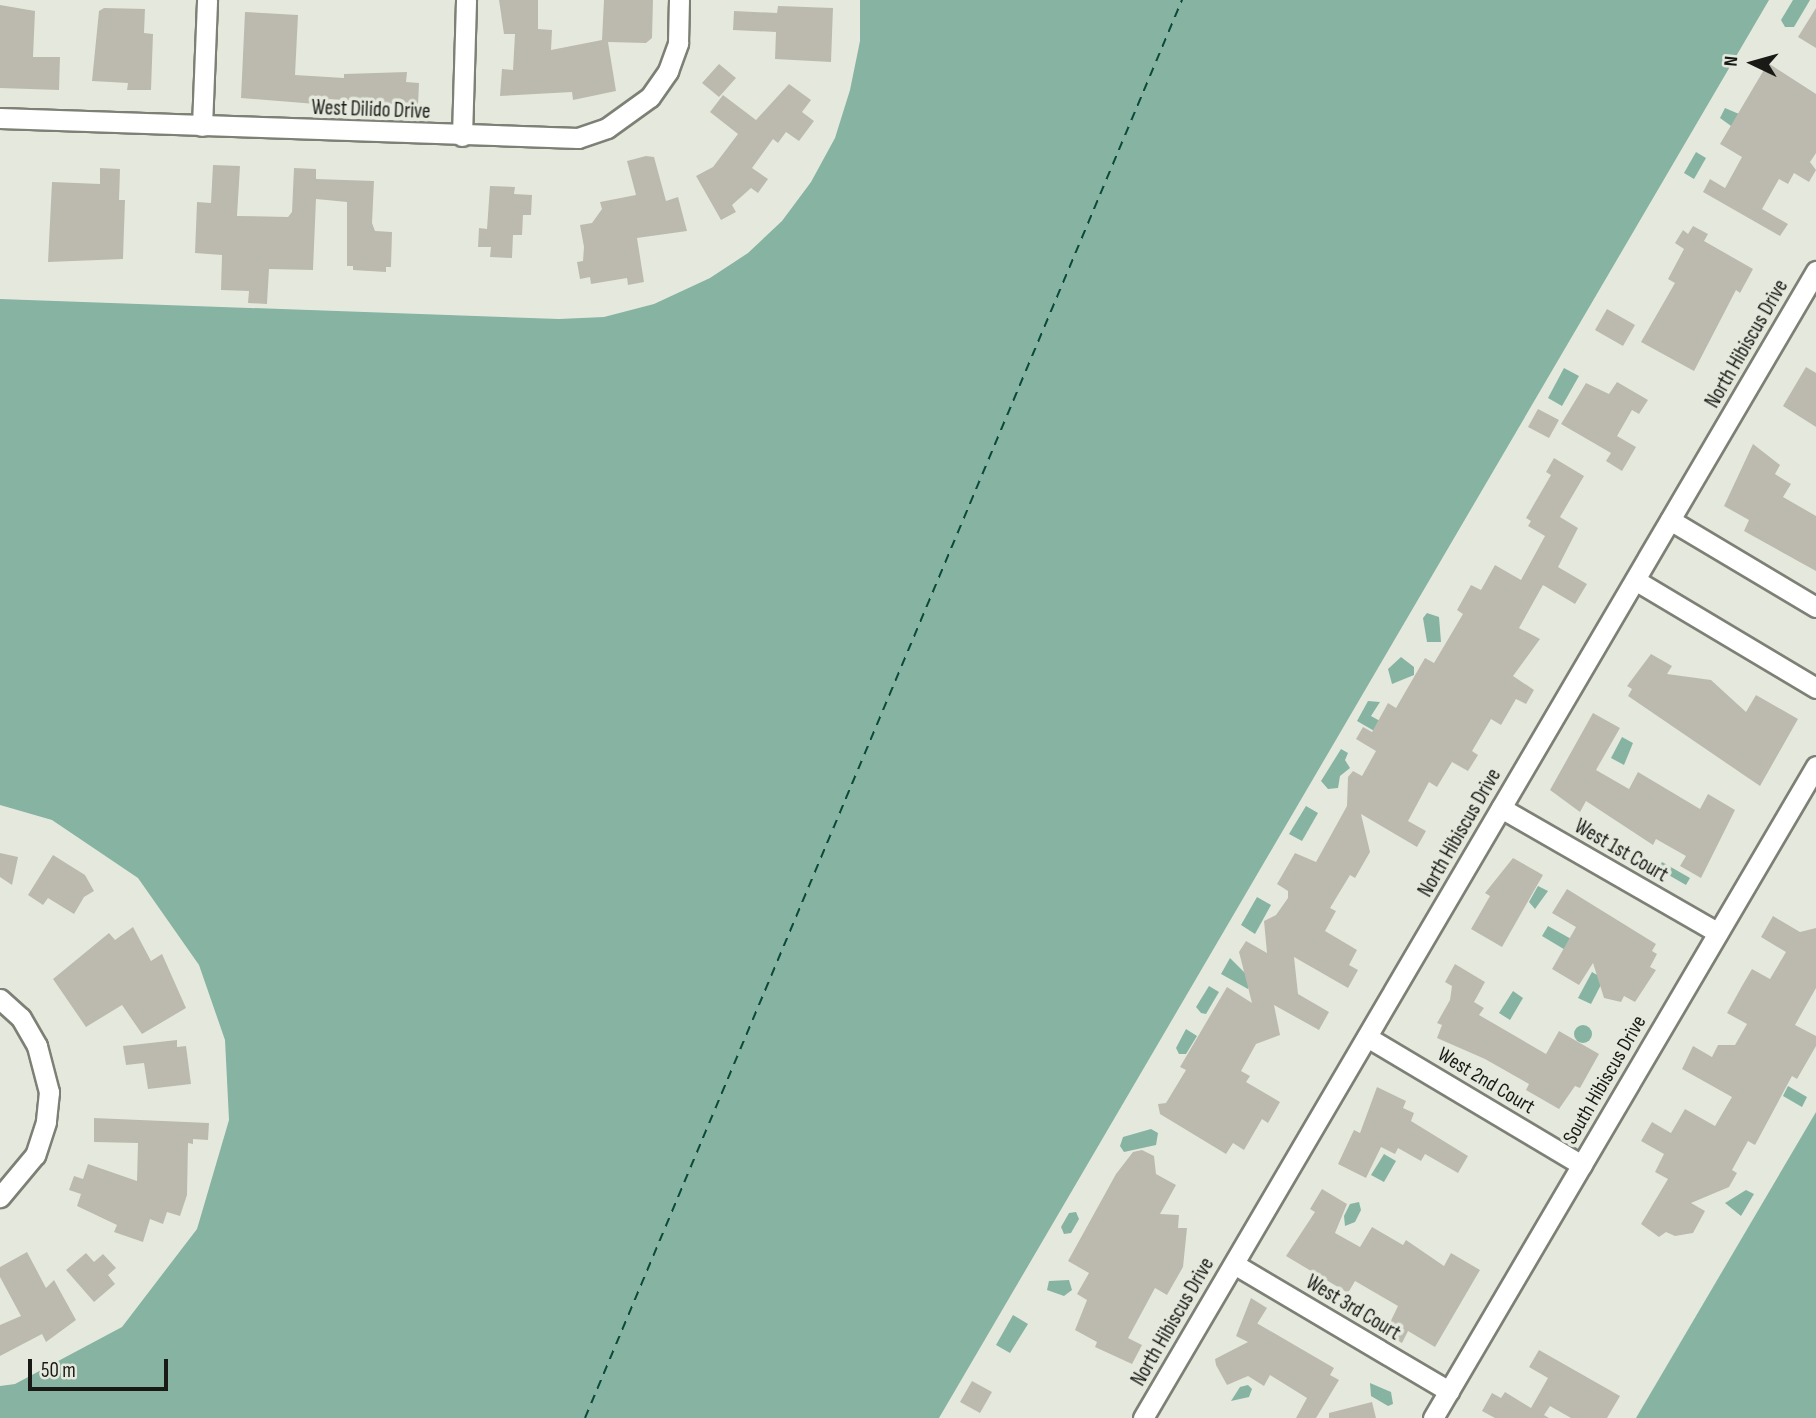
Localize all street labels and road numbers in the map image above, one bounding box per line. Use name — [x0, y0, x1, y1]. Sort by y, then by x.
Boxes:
street label: West Dilido Drive — [311, 95, 431, 125]
street label: North Hibiscus Drive — [1700, 275, 1794, 413]
street label: North Hibiscus Drive — [1413, 764, 1507, 902]
street label: West 1st Court — [1570, 814, 1672, 888]
street label: South Hibiscus Drive — [1558, 1011, 1652, 1149]
street label: West 2nd Court — [1433, 1042, 1539, 1120]
street label: North Hibiscus Drive — [1126, 1253, 1220, 1391]
street label: West 3rd Court — [1301, 1270, 1405, 1346]

